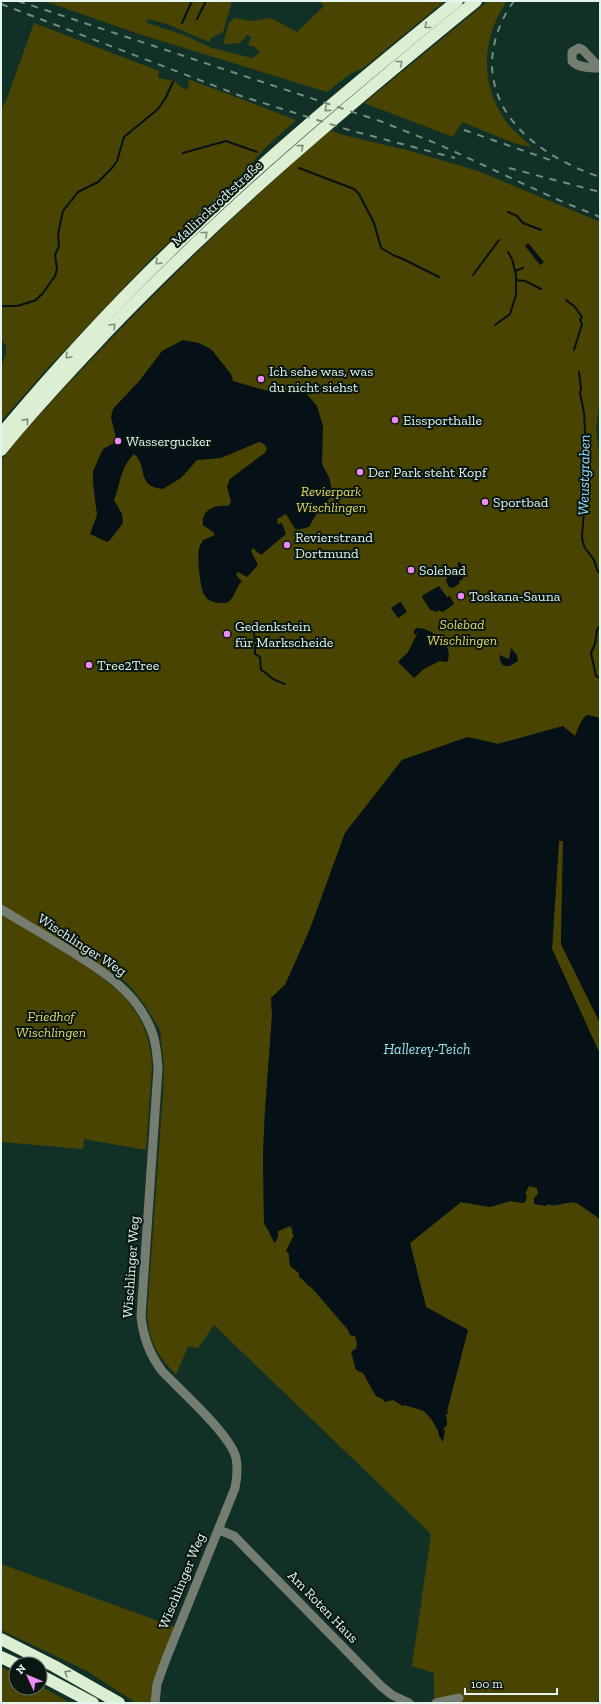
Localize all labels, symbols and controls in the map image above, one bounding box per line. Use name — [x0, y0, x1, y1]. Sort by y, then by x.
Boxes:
one-way arrow — [424, 21, 431, 28]
one-way arrow — [395, 61, 403, 68]
one-way arrow — [324, 104, 331, 111]
one-way arrow — [296, 145, 304, 152]
street label: Mallinckrodtstraße — [168, 156, 266, 249]
one-way arrow — [200, 232, 207, 239]
one-way arrow — [155, 258, 163, 265]
one-way arrow — [108, 323, 115, 331]
one-way arrow — [65, 351, 73, 359]
place label: Ich sehe was, was du nicht siehst — [269, 363, 373, 396]
marker: Ich sehe was, was du nicht siehst — [256, 374, 266, 384]
place label: Eissporthalle — [403, 412, 482, 429]
marker: Eissporthalle — [390, 415, 400, 425]
one-way arrow — [22, 418, 29, 426]
place label: Wassergucker — [126, 433, 212, 450]
water label: Weustgraben — [574, 434, 594, 516]
marker: Wassergucker — [113, 436, 123, 446]
place label: Der Park steht Kopf — [368, 464, 488, 481]
marker: Der Park steht Kopf — [355, 467, 365, 477]
park label: Revierpark Wischlingen — [296, 483, 366, 516]
place label: Sportbad — [493, 494, 549, 511]
marker: Sportbad — [480, 497, 490, 507]
place label: Revierstrand Dortmund — [295, 529, 373, 562]
marker: Revierstrand Dortmund — [282, 540, 292, 550]
place label: Solebad — [419, 562, 466, 579]
marker: Solebad — [406, 565, 416, 575]
place label: Toskana-Sauna — [469, 588, 561, 605]
marker: Toskana-Sauna — [456, 591, 466, 601]
park label: Solebad Wischlingen — [427, 616, 497, 649]
place label: Gedenkstein für Markscheide — [235, 618, 334, 651]
marker: Gedenkstein für Markscheide — [222, 629, 232, 639]
place label: Tree2Tree — [97, 657, 160, 674]
marker: Tree2Tree — [84, 660, 94, 670]
street label: Wischlinger Weg — [35, 910, 130, 980]
park label: Friedhof Wischlingen — [16, 1008, 86, 1041]
water label: Hallerey-Teich — [383, 1040, 471, 1058]
street label: Wischlinger Weg — [119, 1215, 143, 1319]
street label: Wischlinger Weg — [155, 1530, 209, 1632]
street label: Am Roten Haus — [284, 1567, 362, 1647]
north arrow — [8, 1656, 48, 1696]
text: N — [14, 1661, 29, 1677]
scale bar — [465, 1670, 557, 1696]
one-way arrow — [64, 1671, 71, 1678]
text: 100 m — [471, 1677, 503, 1691]

